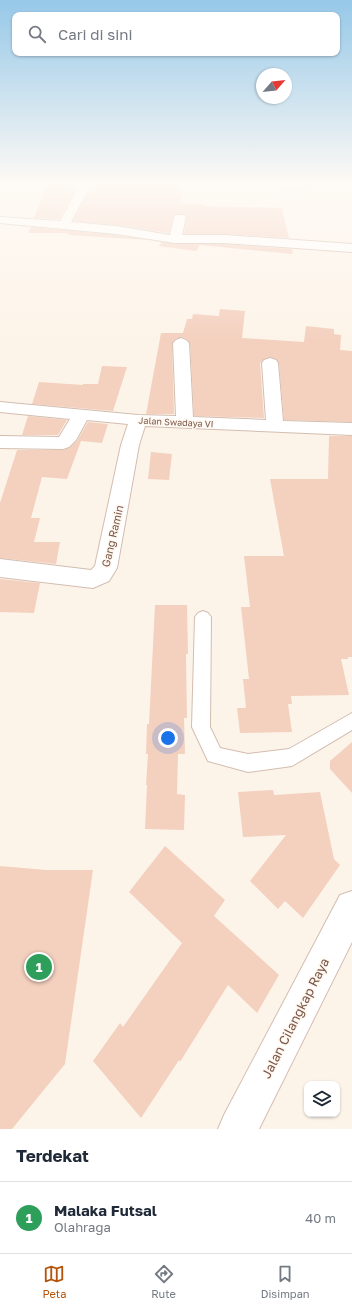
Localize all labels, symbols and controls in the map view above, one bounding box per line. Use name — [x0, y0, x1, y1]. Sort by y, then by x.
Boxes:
search box — [12, 12, 340, 56]
icon: search — [26, 23, 48, 45]
text: Cari di sini — [58, 25, 133, 43]
north arrow — [256, 68, 292, 104]
street label: Jalan Swadaya VI — [138, 415, 214, 429]
street label: Gang Ramin — [99, 504, 125, 568]
your location — [158, 728, 178, 748]
pin: 1 — [26, 952, 52, 982]
street label: Jalan Cilangkap Raya — [258, 955, 332, 1081]
map controls — [304, 1081, 340, 1117]
button: layers — [304, 1081, 340, 1117]
text: Terdekat — [16, 1145, 89, 1166]
text: Malaka Futsal — [54, 1201, 157, 1219]
text: 1 — [26, 1210, 32, 1226]
text: 40 m — [305, 1210, 336, 1226]
text: Olahraga — [54, 1219, 111, 1235]
tab: Peta — [42, 1263, 66, 1300]
tab: Rute — [151, 1263, 176, 1300]
tab: Disimpan — [261, 1263, 310, 1300]

